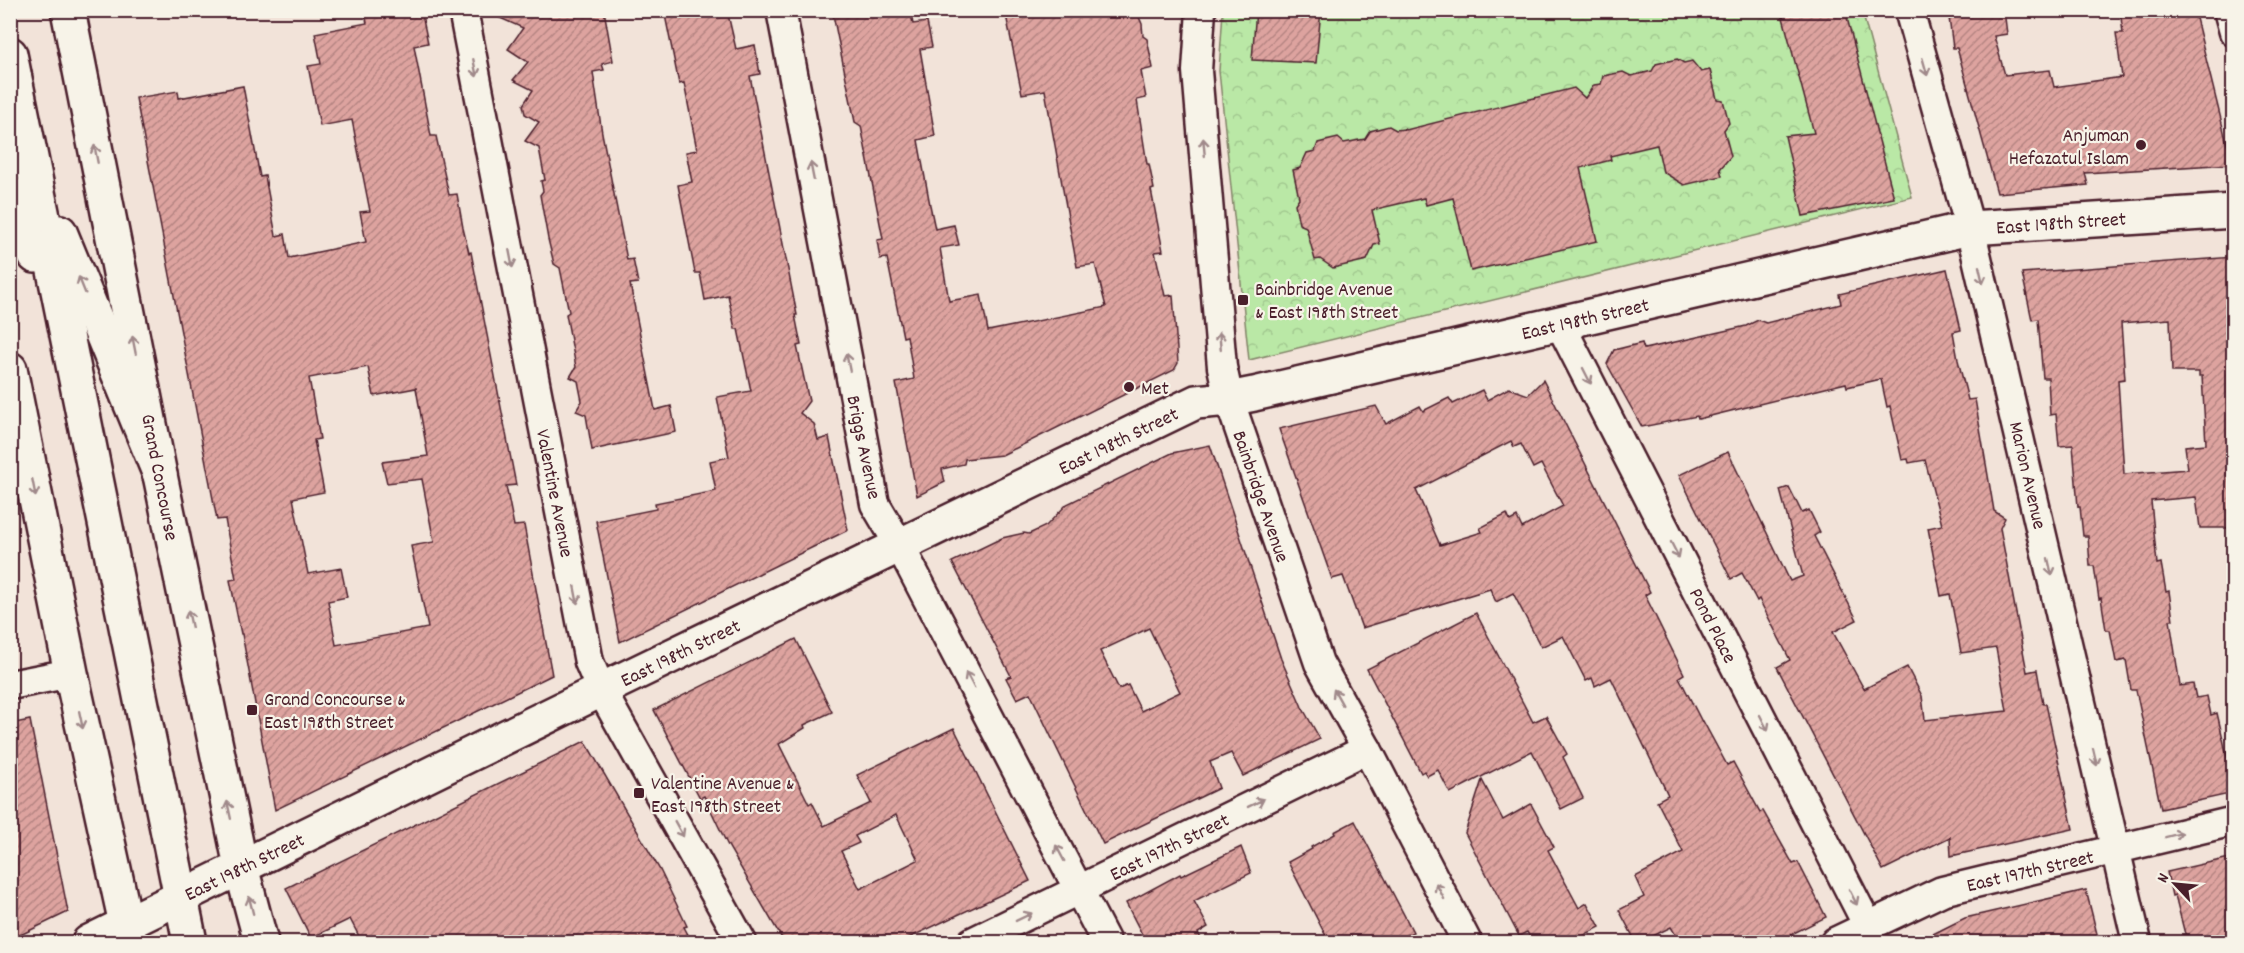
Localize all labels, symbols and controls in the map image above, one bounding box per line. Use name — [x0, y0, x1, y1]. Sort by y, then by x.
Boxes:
one-way arrow — [1920, 57, 1931, 76]
one-way arrow — [470, 58, 481, 77]
place label: Anjuman Hefazatul Islam — [2009, 123, 2129, 174]
one-way arrow — [1198, 137, 1209, 157]
marker: Anjuman Hefazatul Islam — [2134, 138, 2148, 152]
one-way arrow — [90, 145, 101, 164]
one-way arrow — [806, 161, 817, 181]
street label: East 198th Street — [1995, 206, 2127, 243]
one-way arrow — [506, 249, 517, 269]
one-way arrow — [1976, 265, 1988, 284]
one-way arrow — [76, 276, 87, 294]
place label: Bainbridge Avenue & East 198th Street — [1255, 277, 1399, 328]
marker: Bainbridge Avenue & East 198th Street — [1236, 293, 1250, 307]
street label: East 198th Street — [1519, 293, 1652, 349]
one-way arrow — [1214, 332, 1225, 352]
one-way arrow — [128, 336, 139, 356]
one-way arrow — [842, 353, 853, 372]
one-way arrow — [1581, 367, 1593, 385]
place label: Met — [1141, 376, 1169, 404]
marker: Met — [1122, 380, 1136, 394]
street label: Briggs Avenue — [837, 393, 887, 502]
street label: East 198th Street — [1055, 402, 1184, 484]
street label: Grand Concourse — [132, 412, 184, 543]
street label: Marion Avenue — [2000, 419, 2052, 532]
street label: Valentine Avenue — [527, 427, 579, 560]
street label: Bainbridge Avenue — [1224, 427, 1295, 567]
one-way arrow — [29, 477, 40, 497]
one-way arrow — [1670, 540, 1682, 558]
one-way arrow — [2045, 557, 2057, 576]
street label: Pond Place — [1680, 584, 1742, 669]
one-way arrow — [571, 585, 582, 605]
one-way arrow — [184, 609, 195, 629]
street label: East 198th Street — [617, 614, 746, 696]
one-way arrow — [963, 672, 975, 690]
place label: Grand Concourse & East 198th Street — [264, 687, 406, 738]
one-way arrow — [1332, 689, 1343, 707]
marker: Grand Concourse & East 198th Street — [245, 703, 259, 717]
one-way arrow — [76, 710, 88, 729]
one-way arrow — [1759, 714, 1771, 732]
one-way arrow — [2090, 747, 2101, 766]
place label: Valentine Avenue & East 198th Street — [651, 771, 795, 822]
marker: Valentine Avenue & East 198th Street — [632, 786, 646, 800]
one-way arrow — [1246, 797, 1264, 808]
one-way arrow — [223, 800, 235, 819]
street label: East 197th Street — [1106, 808, 1235, 890]
one-way arrow — [673, 820, 685, 837]
street label: East 198th Street — [181, 828, 310, 910]
one-way arrow — [2164, 829, 2183, 841]
one-way arrow — [1054, 845, 1065, 863]
street label: East 197th Street — [1964, 845, 2097, 901]
north arrow — [2145, 854, 2205, 914]
text: N — [2152, 870, 2176, 887]
one-way arrow — [1434, 882, 1445, 900]
one-way arrow — [1848, 887, 1859, 905]
one-way arrow — [245, 896, 256, 915]
one-way arrow — [1015, 910, 1033, 922]

